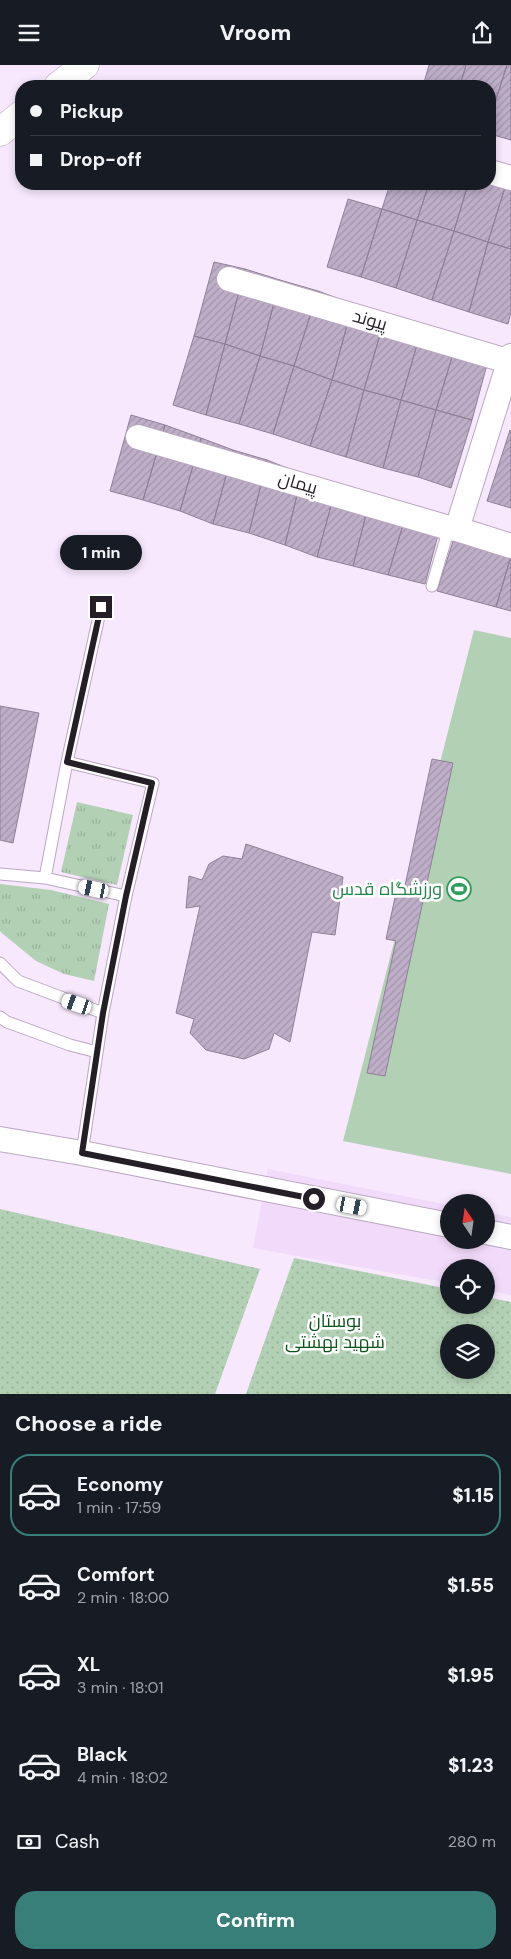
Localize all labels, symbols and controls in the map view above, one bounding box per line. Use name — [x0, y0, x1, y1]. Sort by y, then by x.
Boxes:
text: Vroom — [220, 18, 291, 47]
icon: menu — [15, 19, 43, 47]
icon: share — [468, 19, 496, 47]
text: Pickup — [60, 99, 124, 124]
text: Drop-off — [60, 147, 142, 172]
street label: پیوند — [350, 304, 390, 336]
street label: پیمان — [276, 466, 321, 500]
callout: 1 min — [60, 535, 142, 569]
text: 1 min — [81, 542, 121, 563]
route end — [90, 596, 112, 618]
sports icon: ورزشگاه قدس — [446, 876, 472, 902]
place label: ورزشگاه قدس — [332, 877, 442, 901]
car — [77, 879, 110, 899]
car — [60, 992, 93, 1016]
route start — [303, 1188, 325, 1210]
north arrow — [440, 1194, 495, 1249]
map controls — [440, 1194, 495, 1379]
car — [335, 1196, 368, 1216]
button: locate — [440, 1259, 495, 1314]
park label: بوستان شهید بهشتی — [285, 1309, 385, 1354]
button: layers — [440, 1324, 495, 1379]
text: Choose a ride — [15, 1409, 163, 1438]
text: Economy — [77, 1472, 164, 1497]
icon: car — [17, 1473, 62, 1518]
text: $1.15 — [452, 1483, 494, 1508]
text: 1 min · 17:59 — [77, 1497, 161, 1518]
text: Comfort — [77, 1562, 155, 1587]
icon: car — [17, 1563, 62, 1608]
text: $1.55 — [447, 1573, 494, 1598]
text: 2 min · 18:00 — [77, 1587, 169, 1608]
text: XL — [77, 1652, 100, 1677]
icon: car — [17, 1653, 62, 1698]
text: $1.95 — [447, 1663, 494, 1688]
text: 3 min · 18:01 — [77, 1677, 164, 1698]
text: Black — [77, 1742, 128, 1767]
icon: car — [17, 1743, 62, 1788]
text: $1.23 — [448, 1753, 494, 1778]
text: 4 min · 18:02 — [77, 1767, 168, 1788]
icon: cash — [15, 1828, 43, 1856]
text: Cash — [55, 1829, 99, 1854]
text: 280 m — [448, 1831, 496, 1852]
button: Confirm — [15, 1891, 496, 1949]

